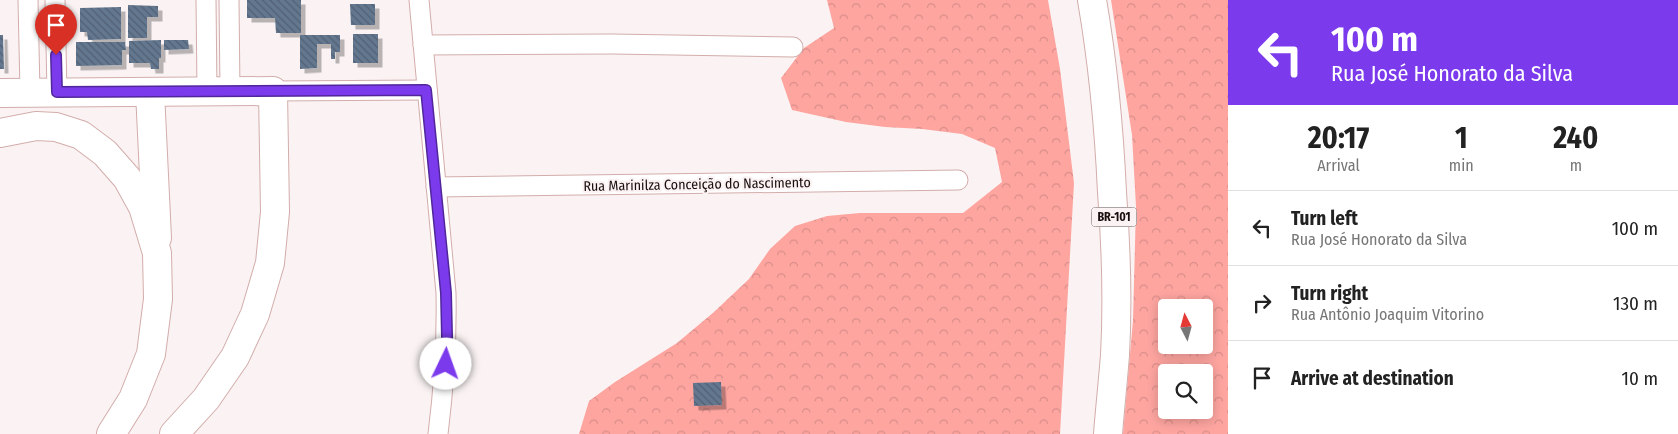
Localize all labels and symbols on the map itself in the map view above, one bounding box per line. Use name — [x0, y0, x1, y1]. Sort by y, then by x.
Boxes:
pin — [35, 4, 77, 55]
street label: Rua Marinilza Conceição do Nascimento — [583, 174, 811, 195]
road number: BR-101 — [1092, 208, 1136, 226]
north arrow — [1158, 299, 1212, 354]
position arrow — [419, 337, 471, 389]

